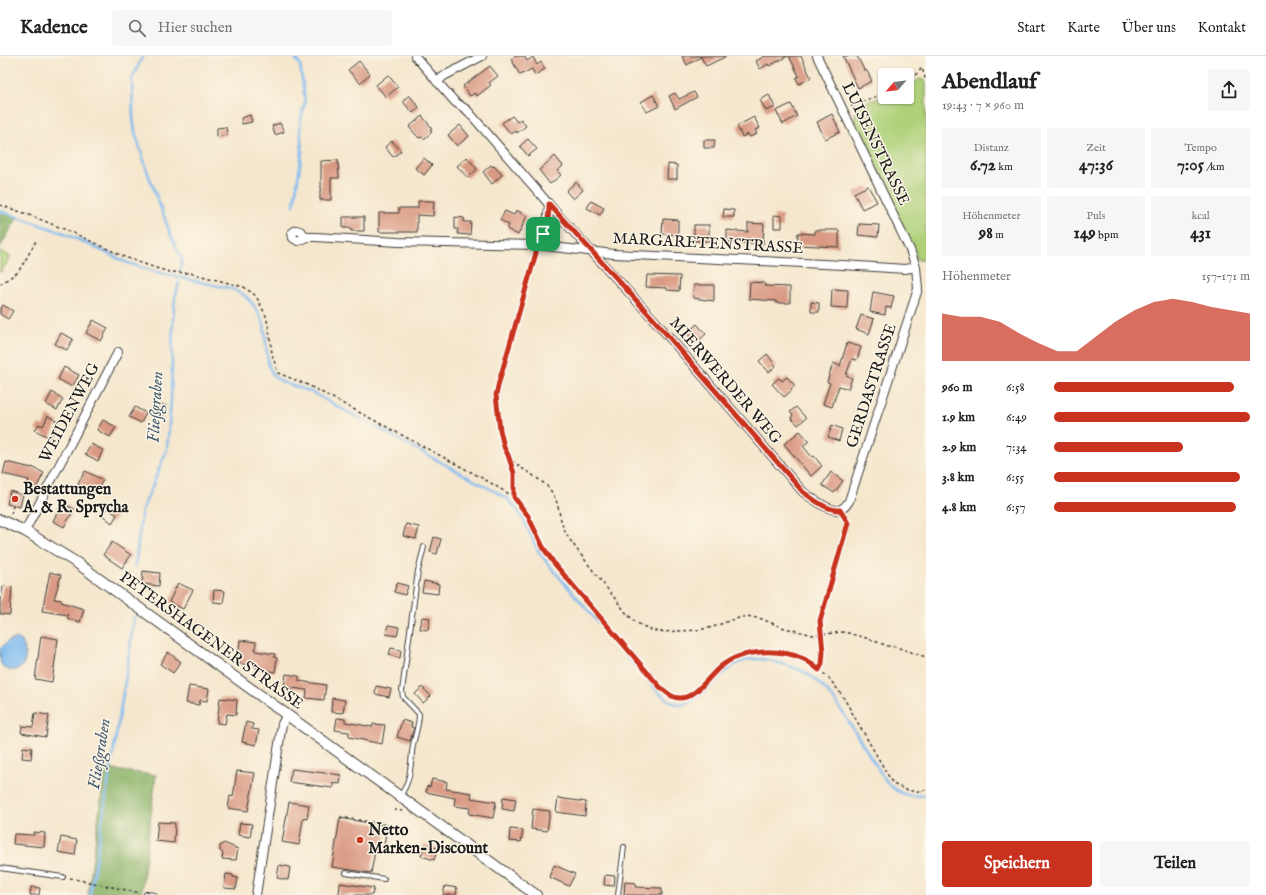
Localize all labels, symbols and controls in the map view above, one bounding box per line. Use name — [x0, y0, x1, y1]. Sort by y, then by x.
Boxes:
search box — [112, 10, 392, 46]
text: Kadence — [20, 16, 88, 40]
icon: search — [126, 17, 148, 39]
text: Hier suchen — [158, 18, 233, 37]
text: Start — [1017, 19, 1045, 37]
text: Karte — [1067, 19, 1100, 37]
text: Über uns — [1122, 19, 1176, 37]
text: Kontakt — [1198, 19, 1246, 37]
north arrow — [878, 68, 914, 104]
map controls — [878, 68, 914, 104]
text: Abendlauf — [942, 68, 1037, 96]
button: share — [1208, 69, 1250, 111]
street label: LUISENSTRASSE — [837, 79, 913, 209]
text: 19:43 · 7 × 960 m — [942, 97, 1024, 114]
text: Distanz — [974, 141, 1009, 155]
text: Zeit — [1086, 141, 1106, 155]
text: Tempo — [1184, 141, 1217, 155]
text: 6.72 — [970, 155, 996, 176]
text: 47:36 — [1079, 155, 1113, 176]
text: 7:05 — [1177, 155, 1204, 176]
text: km — [996, 160, 1013, 174]
text: /km — [1204, 160, 1224, 174]
text: Höhenmeter — [962, 209, 1020, 223]
text: Puls — [1087, 209, 1105, 223]
text: kcal — [1191, 209, 1210, 223]
pin — [526, 217, 560, 251]
icon: arrive — [532, 223, 554, 245]
text: 98 — [979, 223, 993, 244]
text: 149 — [1074, 223, 1096, 244]
text: 431 — [1190, 223, 1211, 244]
text: m — [993, 228, 1004, 242]
text: bpm — [1096, 228, 1118, 242]
street label: MARGARETENSTRASSE — [612, 229, 804, 259]
text: Höhenmeter — [942, 268, 1011, 285]
text: 157–171 m — [1201, 268, 1250, 285]
street label: MIERWERDER WEG — [665, 314, 786, 449]
street label: GERDASTRASSE — [842, 321, 902, 451]
street label: WEIDENWEG — [35, 360, 105, 466]
water label: Fließgraben — [144, 371, 168, 443]
text: 960 m — [942, 379, 972, 396]
text: 6:58 — [1006, 379, 1025, 396]
text: 1.9 km — [942, 409, 975, 426]
text: 6:49 — [1006, 409, 1027, 426]
text: 2.9 km — [942, 439, 976, 456]
text: 7:34 — [1006, 439, 1027, 456]
text: 3.8 km — [942, 469, 975, 486]
text: 6:55 — [1006, 469, 1024, 486]
place label: Bestattungen A. & R. Sprycha — [22, 480, 130, 518]
marker: Bestattungen A. & R. Sprycha — [10, 494, 20, 504]
text: 4.8 km — [942, 499, 976, 516]
text: 6:57 — [1006, 499, 1026, 516]
street label: PETERSHAGENER STRASSE — [115, 568, 307, 714]
water label: Fließgraben — [84, 717, 116, 791]
place label: Netto Marken-Discount — [367, 821, 488, 859]
marker: Netto Marken-Discount — [355, 835, 365, 845]
button: Speichern — [942, 841, 1092, 887]
button: Teilen — [1100, 841, 1250, 887]

